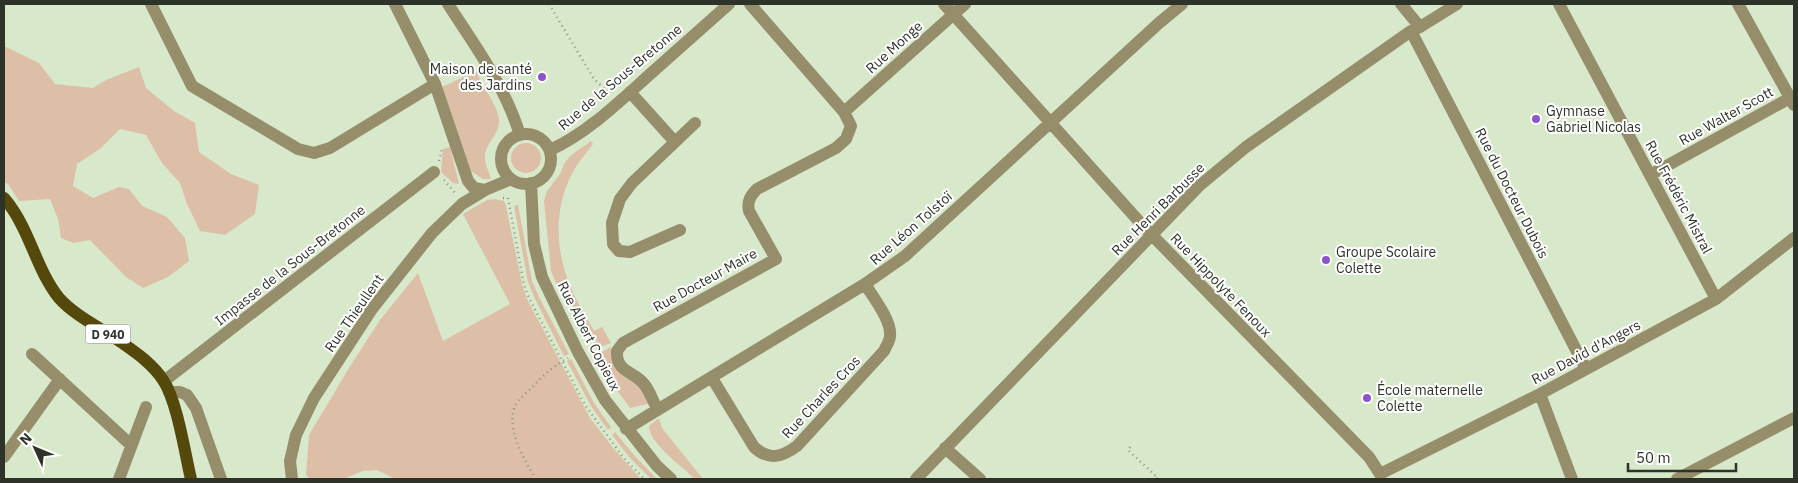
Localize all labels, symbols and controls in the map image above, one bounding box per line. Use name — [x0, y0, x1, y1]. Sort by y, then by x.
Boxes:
street label: Rue Monge — [862, 17, 926, 77]
street label: Rue de la Sous-Bretonne — [554, 20, 686, 134]
place label: Maison de santé des Jardins — [430, 60, 532, 94]
marker: Maison de santé des Jardins — [536, 71, 548, 83]
street label: Rue Walter Scott — [1676, 83, 1776, 149]
place label: Gymnase Gabriel Nicolas — [1546, 102, 1641, 136]
marker: Gymnase Gabriel Nicolas — [1530, 113, 1542, 125]
street label: Rue du Docteur Dubois — [1471, 125, 1553, 261]
street label: Rue Frédéric Mistral — [1642, 137, 1717, 257]
street label: Rue Henri Barbusse — [1108, 158, 1209, 259]
street label: Rue Léon Tolstoï — [866, 187, 956, 269]
street label: Impasse de la Sous-Bretonne — [211, 200, 369, 329]
street label: Rue Hippolyte Fenoux — [1167, 229, 1275, 341]
place label: Groupe Scolaire Colette — [1336, 243, 1436, 277]
street label: Rue Docteur Maire — [650, 244, 760, 316]
marker: Groupe Scolaire Colette — [1320, 254, 1332, 266]
street label: Rue Thieullent — [320, 270, 388, 355]
street label: Rue Albert Copieux — [554, 278, 624, 394]
street label: Rue David d'Angers — [1528, 316, 1644, 388]
road number: D 940 — [86, 324, 130, 344]
street label: Rue Charles Cros — [778, 352, 864, 442]
place label: École maternelle Colette — [1377, 380, 1483, 415]
marker: École maternelle Colette — [1361, 392, 1373, 404]
north arrow — [10, 423, 60, 473]
text: N — [16, 429, 36, 449]
scale bar — [1628, 440, 1736, 472]
text: 50 m — [1636, 448, 1671, 467]

